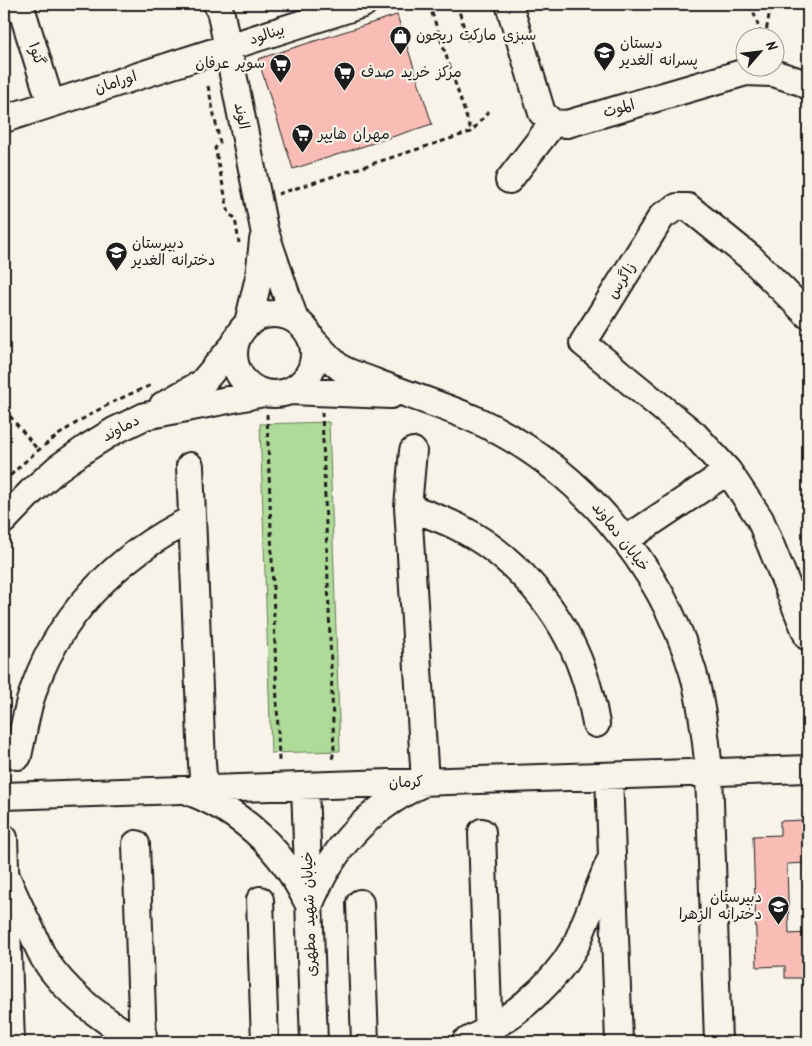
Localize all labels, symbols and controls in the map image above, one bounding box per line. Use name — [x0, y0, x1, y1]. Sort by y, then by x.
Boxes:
street label: بینالود — [246, 18, 288, 52]
shop icon: سبزی مارکت ریحون — [388, 24, 412, 55]
place label: سبزی مارکت ریحون — [416, 24, 536, 48]
north arrow — [734, 28, 784, 78]
place label: دبستان پسرانه الغدیر — [618, 32, 698, 73]
text: N — [759, 37, 782, 56]
street label: گنو۱ — [21, 39, 51, 69]
school or university icon: دبستان پسرانه الغدیر — [592, 41, 616, 72]
place label: سوپر عرفان — [195, 52, 265, 76]
supermarket icon: سوپر عرفان — [269, 52, 293, 83]
supermarket icon: مرکز خرید صدف — [333, 61, 357, 92]
place label: مرکز خرید صدف — [361, 61, 462, 85]
street label: اورامان — [92, 65, 140, 101]
street label: الموت — [600, 93, 638, 125]
street label: الوند — [227, 101, 255, 131]
supermarket icon: مهران هایپر — [290, 123, 314, 154]
place label: مهران هایپر — [316, 123, 390, 147]
place label: دبیرستان دخترانه الغدیر — [130, 232, 215, 273]
school or university icon: دبیرستان دخترانه الغدیر — [104, 241, 128, 272]
street label: زاگرس — [601, 258, 643, 304]
street label: دماوند — [98, 409, 144, 449]
street label: خیابان دماوند — [585, 497, 655, 577]
street label: کرمان — [388, 770, 424, 796]
street label: خیابان شهید مطهری — [296, 851, 324, 977]
place label: دبیرستان دخترانه الزهرا — [679, 886, 762, 927]
school or university icon: دبیرستان دخترانه الزهرا — [766, 895, 790, 926]

